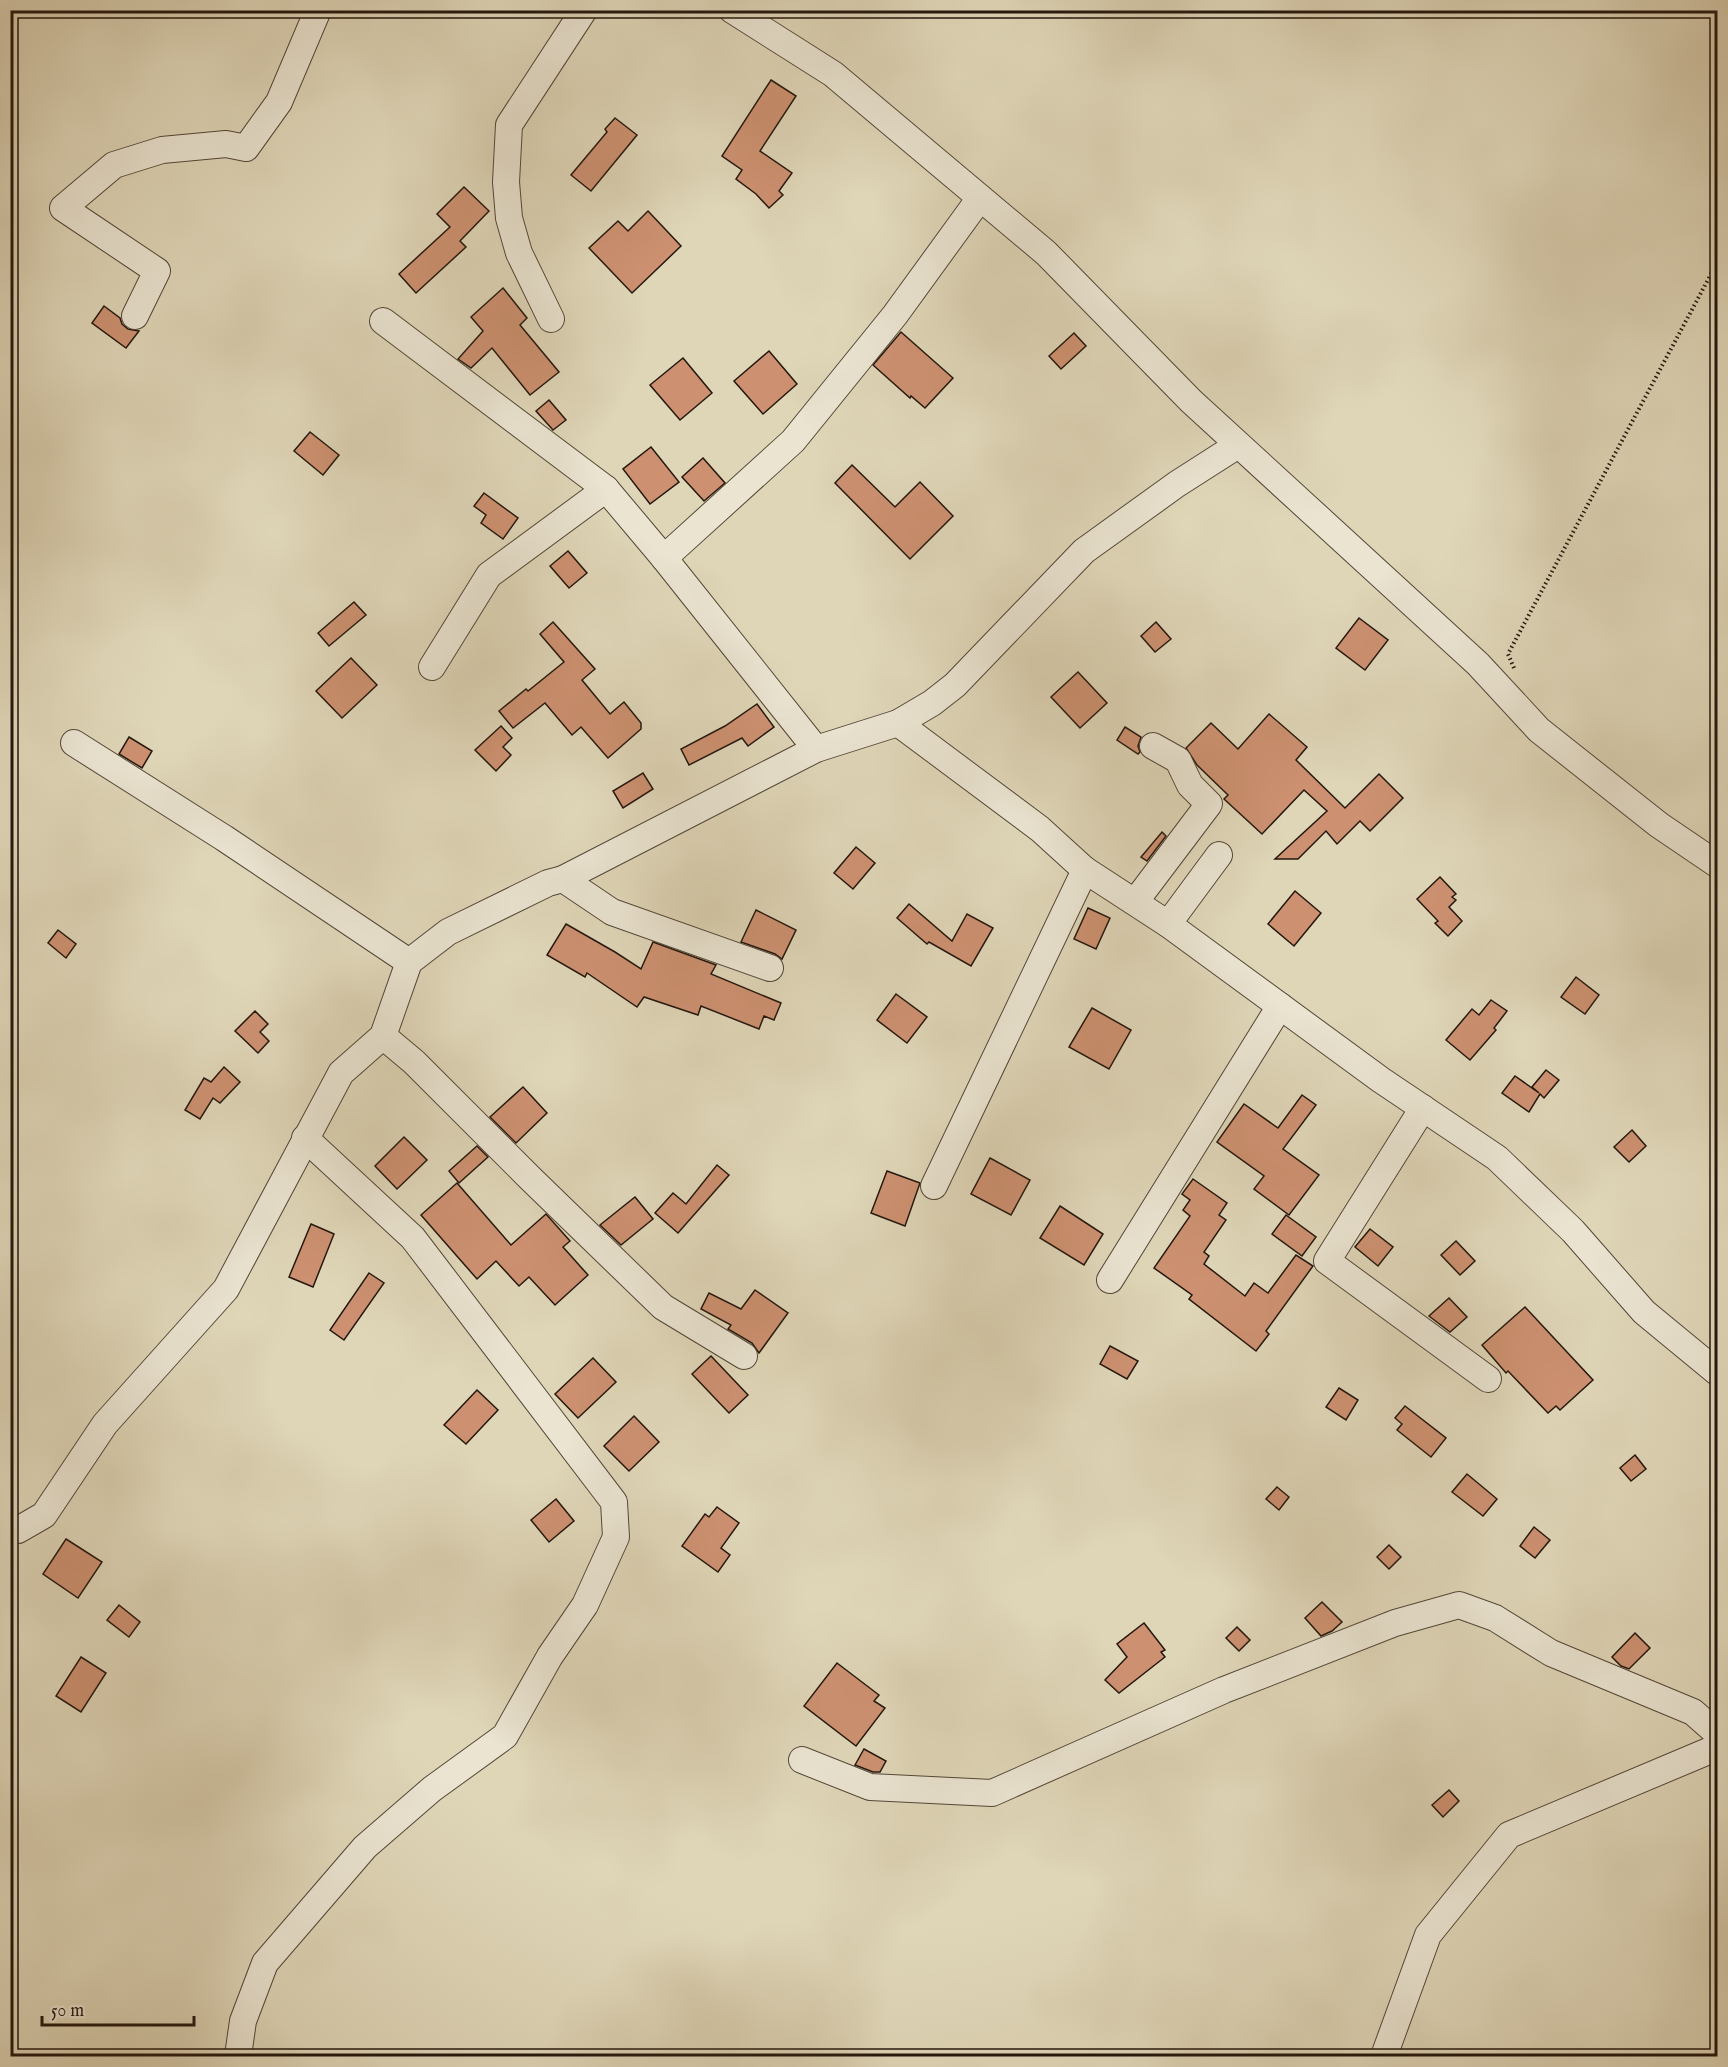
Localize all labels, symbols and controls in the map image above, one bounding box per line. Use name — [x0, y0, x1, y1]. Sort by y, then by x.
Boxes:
scale bar — [42, 1989, 194, 2027]
text: 50 m — [51, 2000, 84, 2023]

